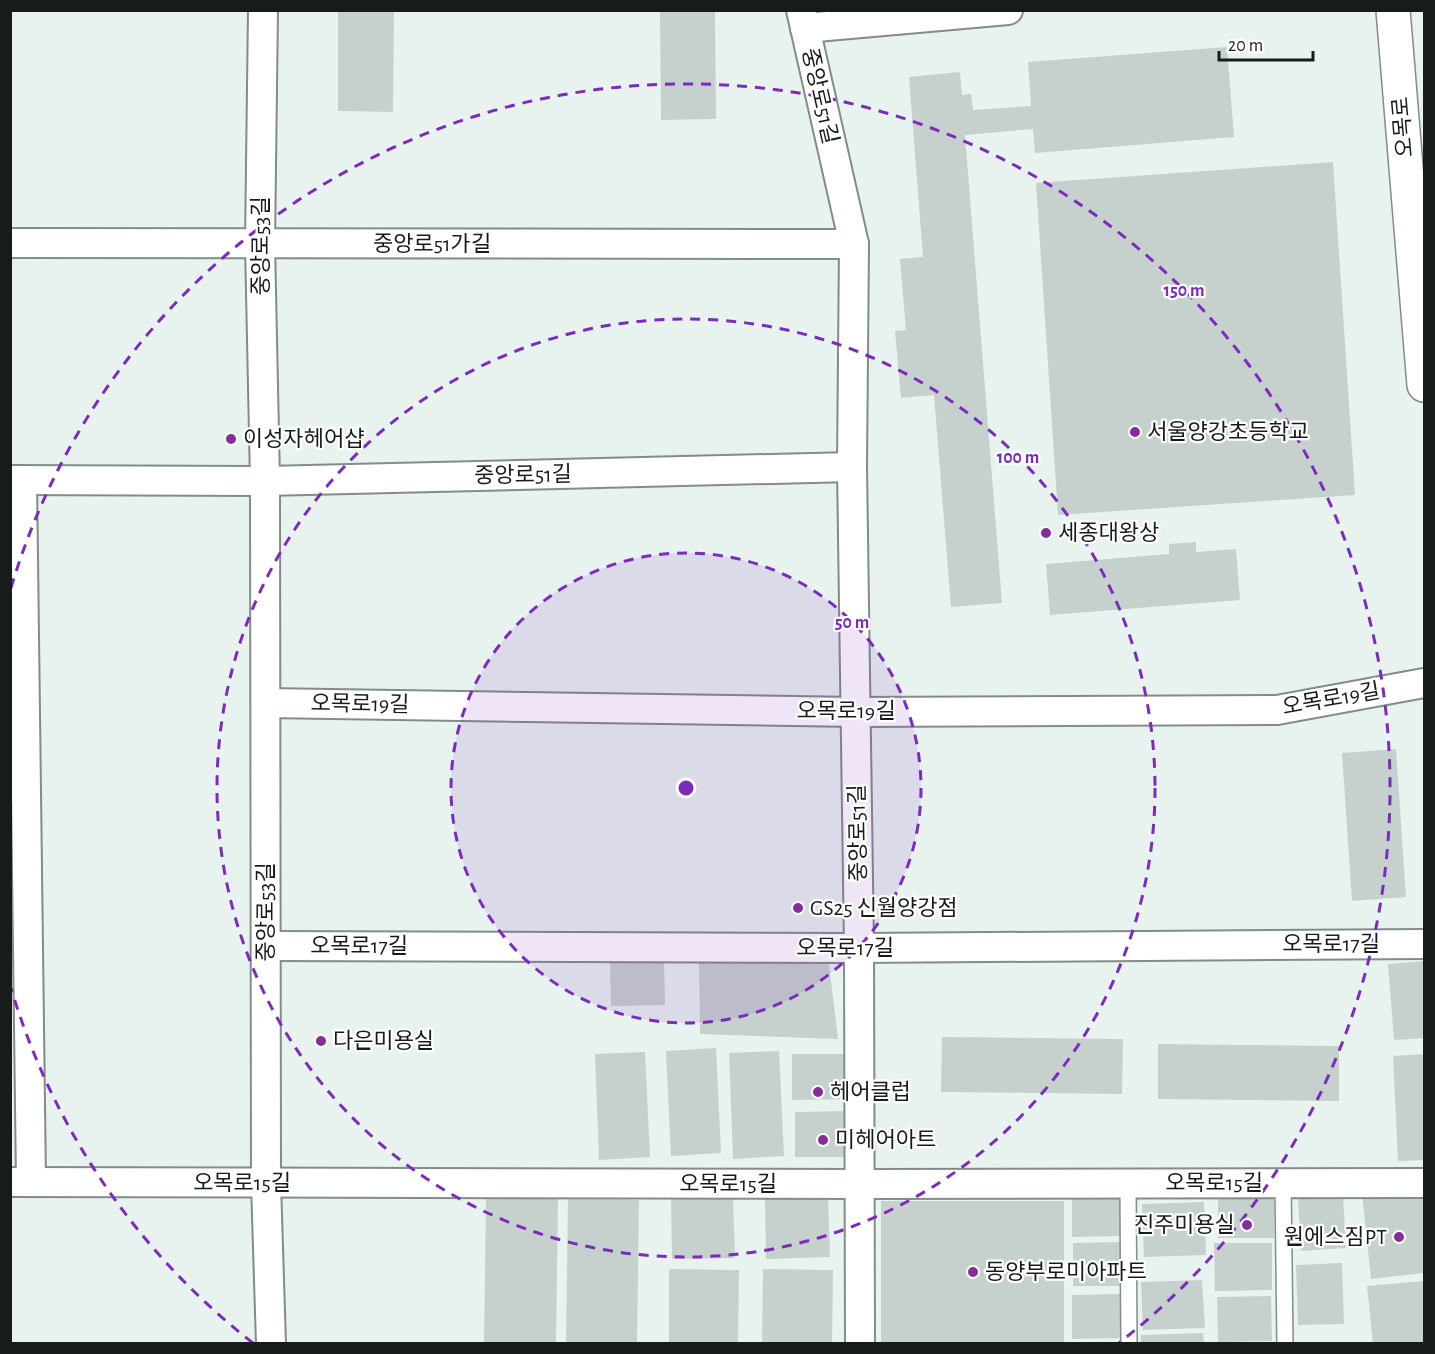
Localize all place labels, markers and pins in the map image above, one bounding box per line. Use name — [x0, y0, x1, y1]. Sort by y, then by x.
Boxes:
place label: 서울양강초등학교 — [1147, 420, 1309, 443]
marker: 서울양강초등학교 — [1128, 425, 1142, 439]
place label: 이성자헤어샵 — [243, 427, 364, 450]
marker: 이성자헤어샵 — [224, 432, 238, 446]
place label: 세종대왕상 — [1058, 521, 1159, 544]
marker: 세종대왕상 — [1039, 526, 1053, 540]
centre of rings — [676, 778, 696, 798]
place label: GS25 신월양강점 — [810, 896, 958, 919]
marker: GS25 신월양강점 — [791, 901, 805, 915]
place label: 다은미용실 — [333, 1029, 434, 1052]
marker: 다은미용실 — [314, 1034, 328, 1048]
place label: 헤어클럽 — [830, 1080, 911, 1103]
marker: 헤어클럽 — [811, 1085, 825, 1099]
place label: 미헤어아트 — [835, 1128, 936, 1151]
marker: 미헤어아트 — [816, 1133, 830, 1147]
place label: 진주미용실 — [1134, 1213, 1235, 1236]
marker: 진주미용실 — [1240, 1218, 1254, 1232]
place label: 원에스짐PT — [1284, 1225, 1387, 1248]
marker: 원에스짐PT — [1392, 1230, 1406, 1244]
place label: 동양부로미아파트 — [985, 1260, 1147, 1283]
marker: 동양부로미아파트 — [966, 1265, 980, 1279]

